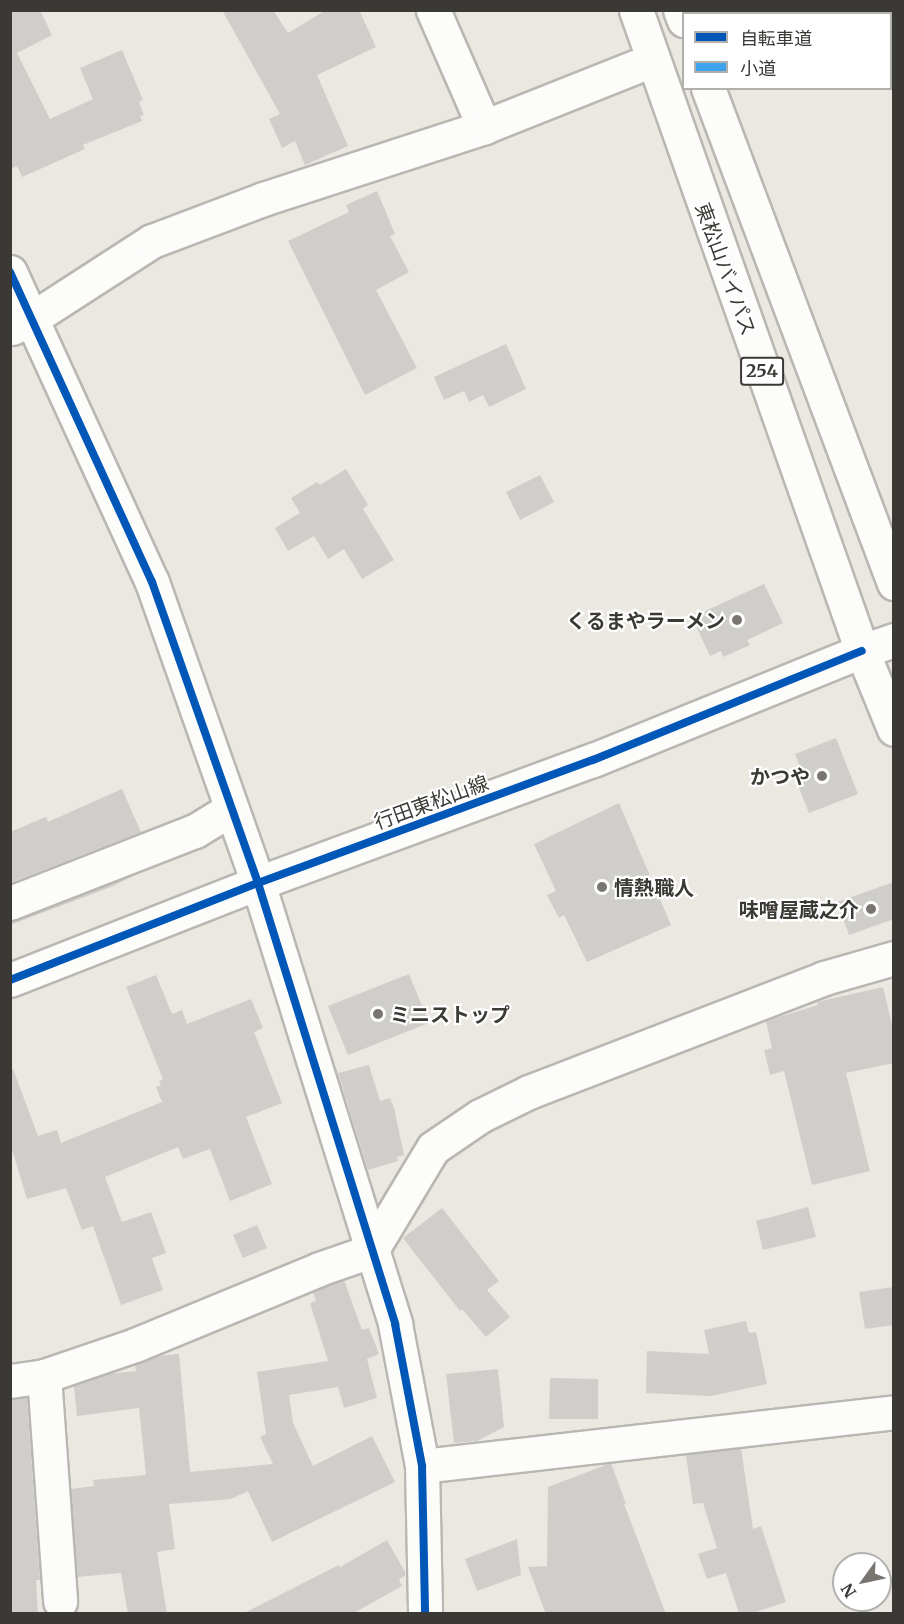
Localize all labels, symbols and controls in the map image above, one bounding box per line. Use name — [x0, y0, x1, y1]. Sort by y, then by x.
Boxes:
legend — [682, 12, 892, 90]
text: 自転車道 — [740, 27, 812, 50]
text: 小道 — [740, 57, 776, 80]
street label: 東松山バイパス — [691, 199, 761, 339]
road number: 254 — [740, 356, 784, 386]
place label: くるまやラーメン — [565, 608, 725, 632]
marker: くるまやラーメン — [730, 613, 744, 627]
place label: かつや — [750, 764, 810, 788]
marker: かつや — [815, 769, 829, 783]
street label: 行田東松山線 — [371, 770, 491, 834]
place label: 情熱職人 — [614, 875, 694, 899]
marker: 情熱職人 — [595, 880, 609, 894]
place label: 味噌屋蔵之介 — [739, 897, 859, 921]
marker: 味噌屋蔵之介 — [864, 902, 878, 916]
place label: ミニストップ — [390, 1002, 510, 1026]
marker: ミニストップ — [371, 1007, 385, 1021]
north arrow — [832, 1552, 892, 1612]
text: N — [837, 1580, 860, 1601]

